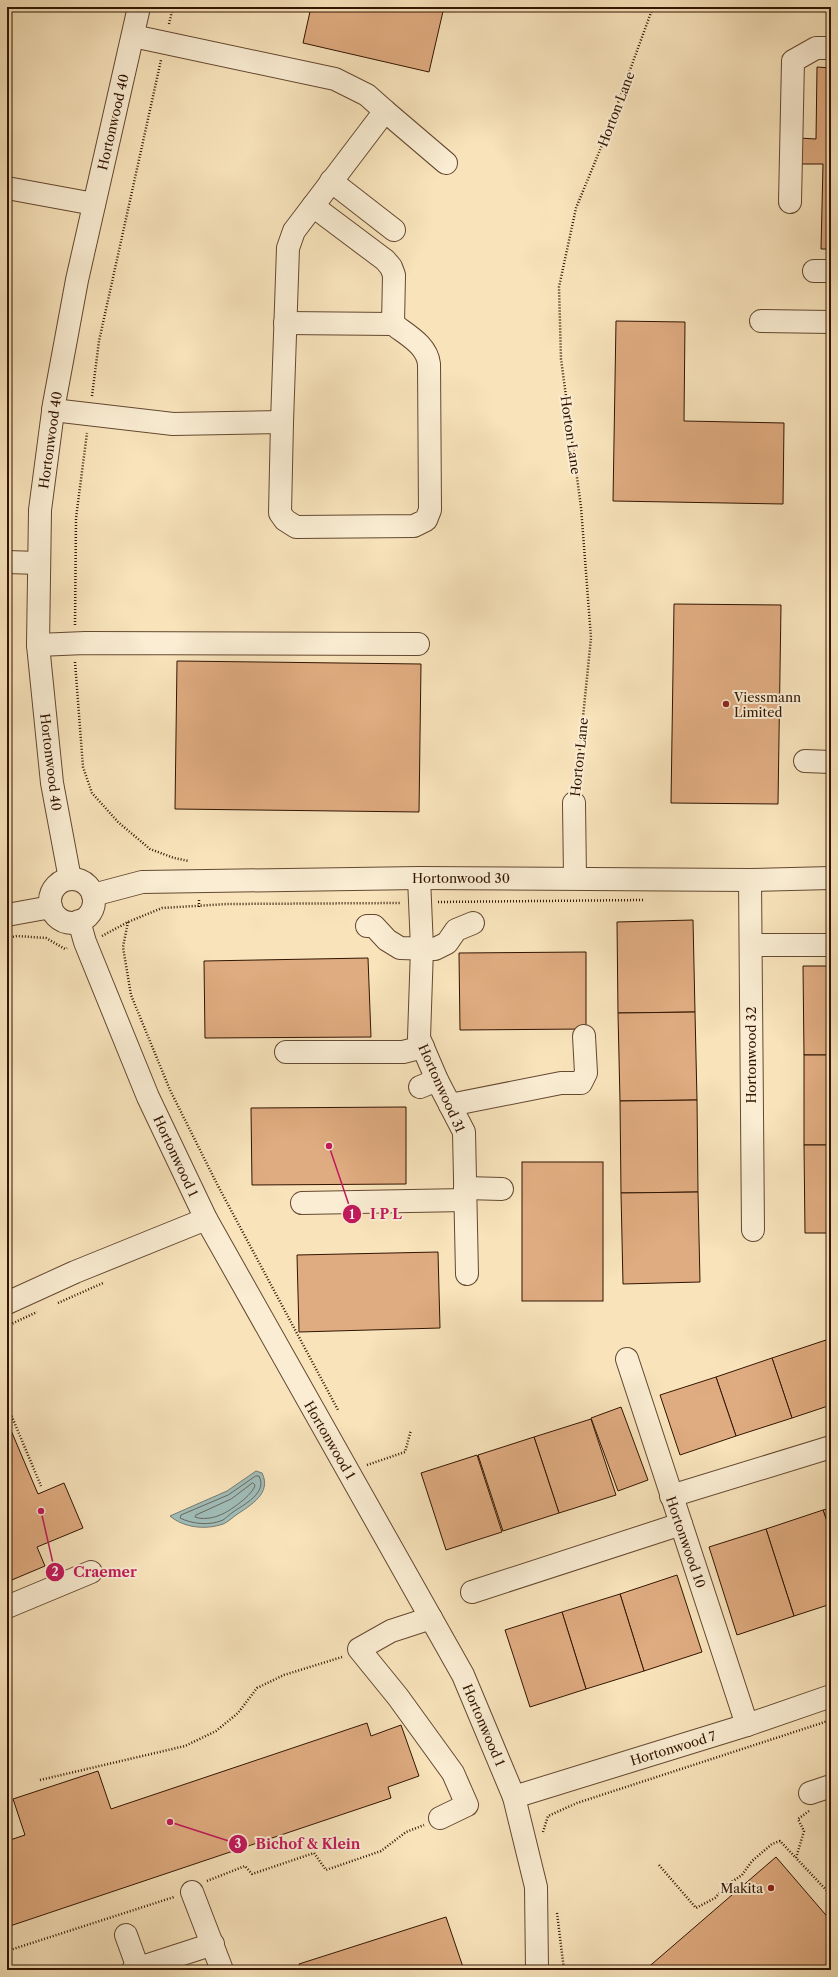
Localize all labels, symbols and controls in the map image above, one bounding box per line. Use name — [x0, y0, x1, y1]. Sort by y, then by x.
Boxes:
street label: Horton Lane — [594, 69, 638, 149]
street label: Hortonwood 40 — [94, 72, 132, 172]
street label: Hortonwood 40 — [35, 390, 65, 490]
street label: Horton Lane — [558, 395, 584, 475]
place label: Viessmann Limited — [733, 689, 801, 720]
marker: Viessmann Limited — [721, 699, 731, 709]
street label: Hortonwood 40 — [37, 712, 65, 812]
street label: Horton Lane — [567, 717, 591, 797]
street label: Hortonwood 30 — [412, 870, 510, 886]
street label: Hortonwood 32 — [743, 1006, 759, 1104]
street label: Hortonwood 31 — [415, 1041, 469, 1135]
street label: Hortonwood 1 — [150, 1113, 202, 1200]
callout: I P L — [342, 1201, 410, 1227]
text: I P L — [370, 1205, 402, 1223]
text: 1 — [349, 1207, 355, 1222]
street label: Hortonwood 1 — [301, 1398, 359, 1482]
street label: Hortonwood 10 — [663, 1494, 709, 1590]
callout: Craemer — [45, 1559, 145, 1585]
text: Craemer — [73, 1563, 137, 1581]
text: 2 — [51, 1564, 59, 1579]
street label: Hortonwood 1 — [459, 1681, 509, 1769]
street label: Hortonwood 7 — [628, 1727, 718, 1769]
callout: Bichof & Klein — [228, 1831, 369, 1857]
text: Bichof & Klein — [256, 1835, 361, 1853]
text: 3 — [235, 1836, 242, 1851]
place label: Makita — [720, 1880, 763, 1896]
marker: Makita — [766, 1883, 776, 1893]

